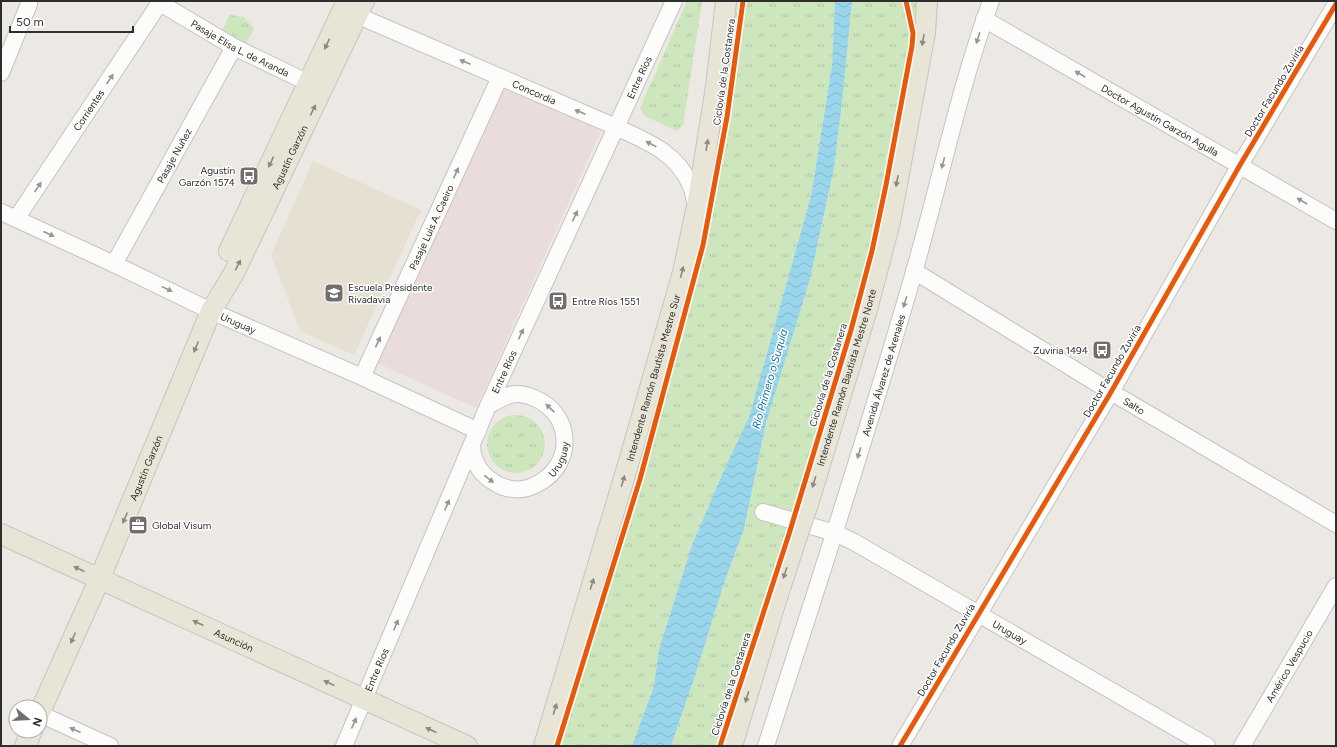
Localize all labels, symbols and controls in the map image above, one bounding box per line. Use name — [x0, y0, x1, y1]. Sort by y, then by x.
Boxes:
scale bar — [10, 8, 133, 34]
text: 50 m — [16, 15, 44, 29]
street label: Pasaje Elisa L. de Aranda — [189, 16, 291, 79]
street label: Ciclovía de la Costanera — [710, 18, 738, 126]
one-way arrow — [975, 32, 981, 44]
one-way arrow — [920, 34, 926, 46]
one-way arrow — [324, 39, 330, 50]
street label: Doctor Facundo Zuviría — [1241, 43, 1307, 139]
street label: Entre Ríos — [624, 53, 655, 101]
one-way arrow — [458, 58, 470, 64]
one-way arrow — [1074, 70, 1086, 77]
one-way arrow — [106, 73, 114, 84]
street label: Concordia — [510, 77, 558, 107]
street label: Doctor Agustín Garzón Agulla — [1099, 81, 1221, 159]
street label: Corrientes — [70, 86, 107, 133]
one-way arrow — [310, 104, 316, 116]
one-way arrow — [574, 108, 586, 114]
street label: Agustín Garzón — [269, 122, 310, 191]
street label: Pasaje Nuñez — [154, 126, 194, 185]
one-way arrow — [704, 138, 710, 151]
one-way arrow — [645, 140, 656, 147]
one-way arrow — [268, 156, 274, 168]
one-way arrow — [940, 157, 946, 169]
place label: Agustín Garzón 1574 — [179, 164, 235, 189]
bus stop icon: Agustín Garzón 1574 — [238, 165, 260, 187]
one-way arrow — [453, 167, 459, 178]
one-way arrow — [894, 175, 900, 188]
one-way arrow — [34, 182, 42, 192]
street label: Pasaje Luis A. Caeiro — [406, 182, 456, 272]
one-way arrow — [1296, 198, 1308, 205]
one-way arrow — [572, 211, 578, 222]
one-way arrow — [44, 231, 55, 237]
one-way arrow — [235, 259, 241, 270]
one-way arrow — [680, 266, 686, 278]
place label: Escuela Presidente Rivadavia — [348, 281, 433, 306]
school or university icon: Escuela Presidente Rivadavia — [323, 282, 345, 304]
one-way arrow — [161, 286, 173, 292]
street label: Intendente Ramón Bautista Mestre Norte — [813, 287, 879, 468]
bus stop icon: Entre Ríos 1551 — [547, 290, 569, 312]
street label: Intendente Ramón Bautista Mestre Sur — [623, 292, 683, 463]
place label: Entre Ríos 1551 — [572, 295, 640, 308]
one-way arrow — [902, 296, 908, 308]
street label: Uruguay — [218, 309, 259, 337]
street label: Avenida Álvarez de Arenales — [859, 312, 908, 438]
street label: Ciclovía de la Costanera — [806, 322, 850, 428]
street label: Doctor Facundo Zuviría — [1080, 322, 1144, 420]
water label: Río Primero o Suquía — [750, 327, 791, 430]
one-way arrow — [518, 329, 524, 340]
one-way arrow — [375, 336, 381, 347]
bus stop icon: Zuviria 1494 — [1091, 339, 1113, 361]
one-way arrow — [193, 341, 199, 353]
place label: Zuviria 1494 — [1033, 344, 1088, 357]
street label: Entre Ríos — [488, 348, 519, 395]
street label: Salto — [1121, 394, 1148, 417]
one-way arrow — [545, 404, 555, 413]
street label: Agustín Garzón — [126, 433, 165, 503]
street label: Uruguay — [545, 440, 571, 480]
one-way arrow — [856, 447, 862, 459]
one-way arrow — [484, 475, 495, 483]
one-way arrow — [620, 475, 626, 487]
one-way arrow — [811, 476, 817, 488]
one-way arrow — [444, 498, 450, 510]
one-way arrow — [122, 513, 128, 524]
office icon: Global Visum — [127, 514, 149, 536]
place label: Global Visum — [152, 519, 211, 532]
one-way arrow — [73, 566, 85, 572]
one-way arrow — [782, 567, 788, 579]
one-way arrow — [589, 578, 595, 590]
street label: Doctor Facundo Zuviría — [914, 601, 978, 699]
street label: Uruguay — [990, 617, 1030, 648]
one-way arrow — [393, 619, 399, 630]
one-way arrow — [192, 620, 203, 626]
street label: Asunción — [212, 625, 256, 655]
street label: Américo Vespucio — [1263, 627, 1316, 704]
street label: Ciclovía de la Costanera — [708, 631, 754, 737]
one-way arrow — [70, 632, 76, 643]
street label: Entre Ríos — [361, 646, 391, 693]
one-way arrow — [323, 680, 334, 686]
one-way arrow — [744, 691, 750, 703]
north arrow — [8, 699, 48, 739]
one-way arrow — [552, 702, 558, 714]
text: N — [30, 716, 45, 728]
one-way arrow — [351, 717, 357, 728]
one-way arrow — [69, 727, 81, 733]
one-way arrow — [426, 727, 437, 733]

